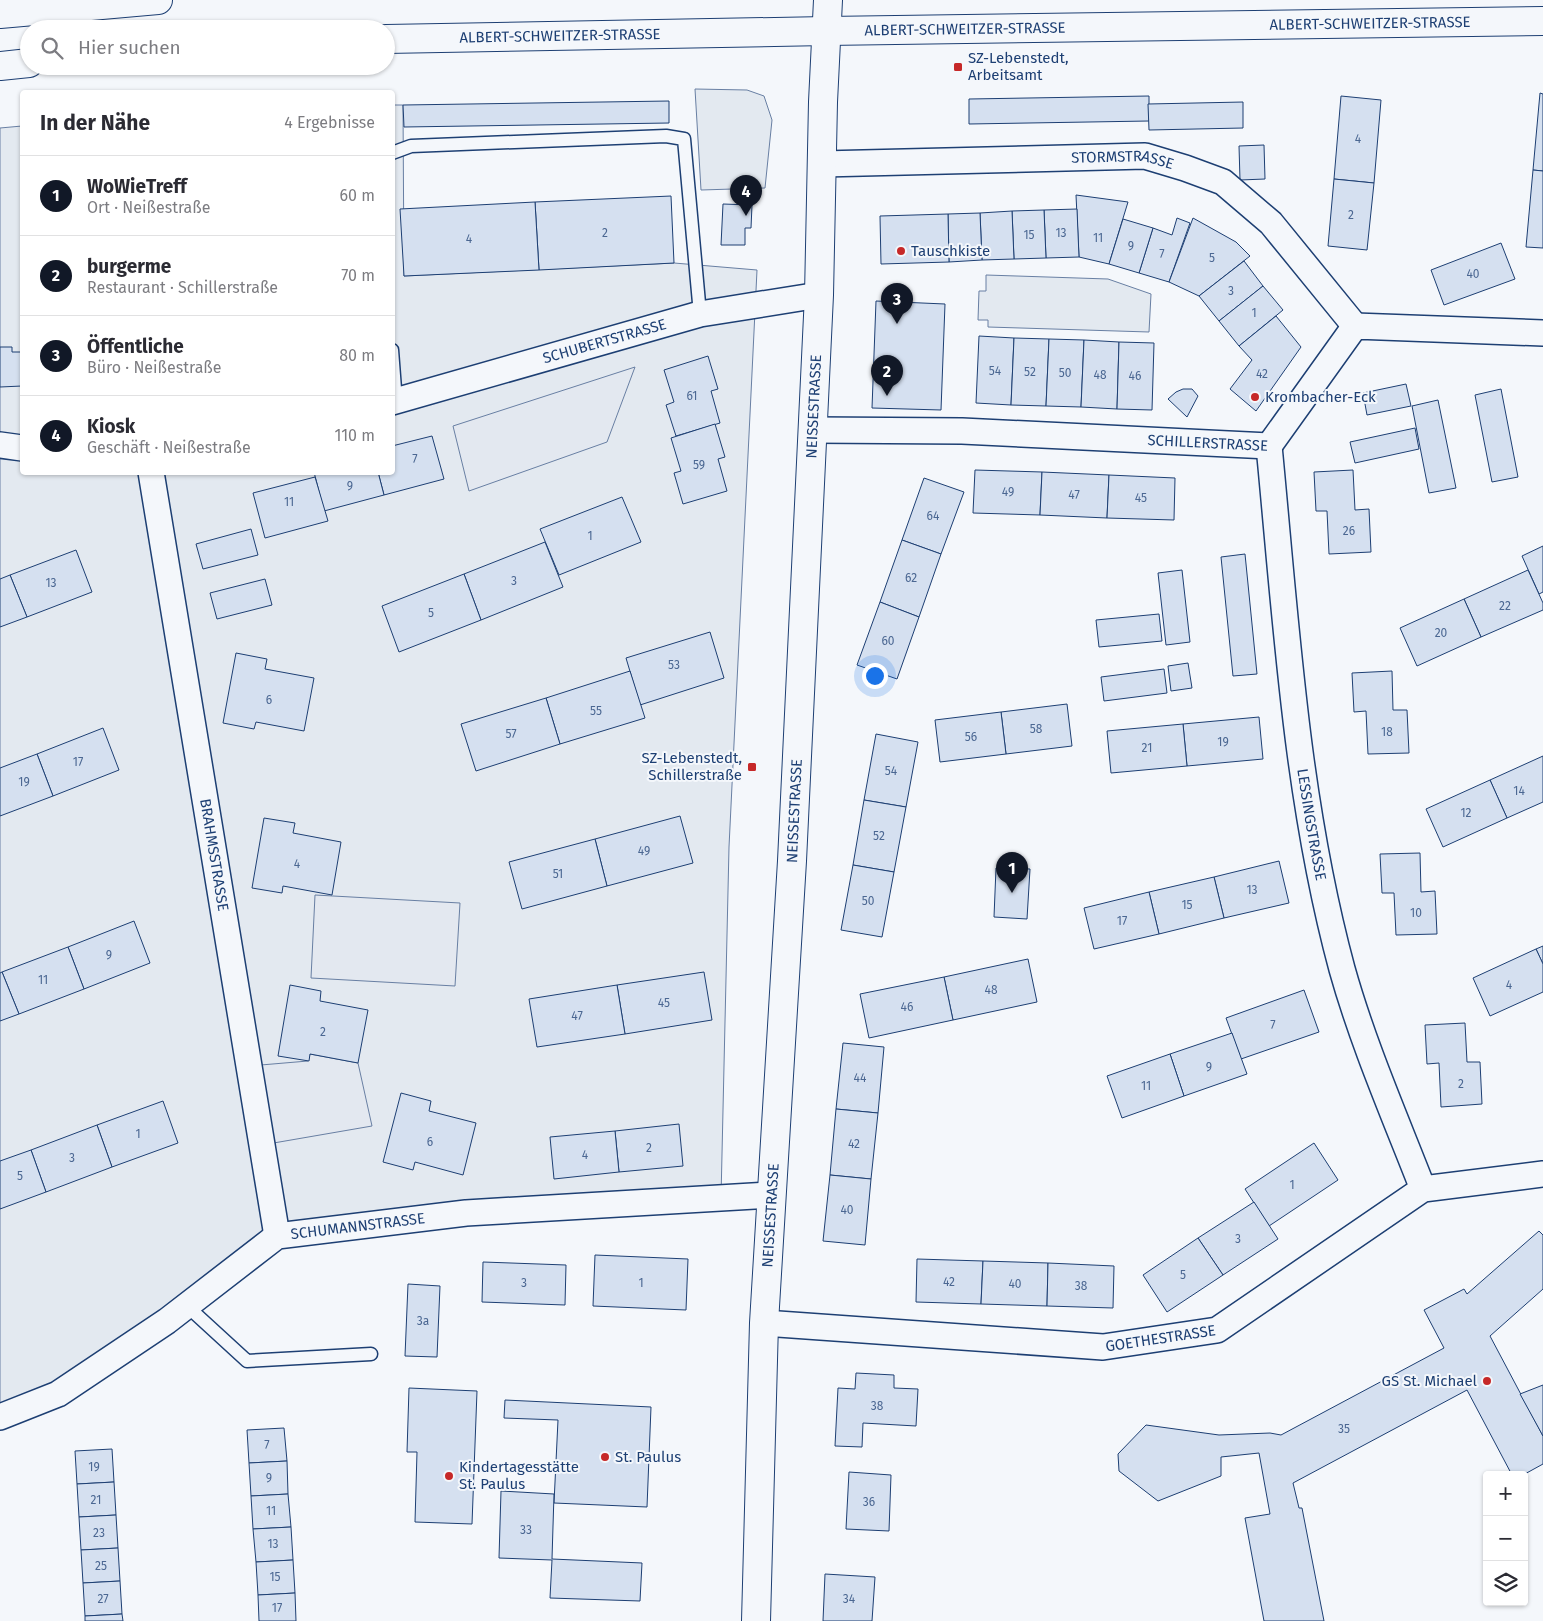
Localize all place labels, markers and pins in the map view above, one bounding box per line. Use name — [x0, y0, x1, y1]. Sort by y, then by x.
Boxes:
place label: SZ-Lebenstedt, Arbeitsamt — [968, 49, 1069, 84]
marker: SZ-Lebenstedt, Arbeitsamt — [952, 61, 964, 73]
pin: 4 — [730, 175, 762, 216]
place label: Tauschkiste — [911, 242, 990, 260]
marker: Tauschkiste — [895, 245, 907, 257]
pin: 3 — [881, 283, 913, 324]
pin: 2 — [871, 355, 903, 396]
place label: Krombacher-Eck — [1265, 388, 1376, 406]
marker: Krombacher-Eck — [1249, 391, 1261, 403]
place label: SZ-Lebenstedt, Schillerstraße — [641, 749, 742, 784]
marker: SZ-Lebenstedt, Schillerstraße — [746, 761, 758, 773]
pin: 1 — [996, 852, 1028, 893]
place label: GS St. Michael — [1382, 1372, 1478, 1390]
marker: GS St. Michael — [1481, 1375, 1493, 1387]
place label: St. Paulus — [615, 1448, 681, 1466]
marker: St. Paulus — [599, 1451, 611, 1463]
place label: Kindertagesstätte St. Paulus — [459, 1458, 579, 1493]
marker: Kindertagesstätte St. Paulus — [443, 1470, 455, 1482]

